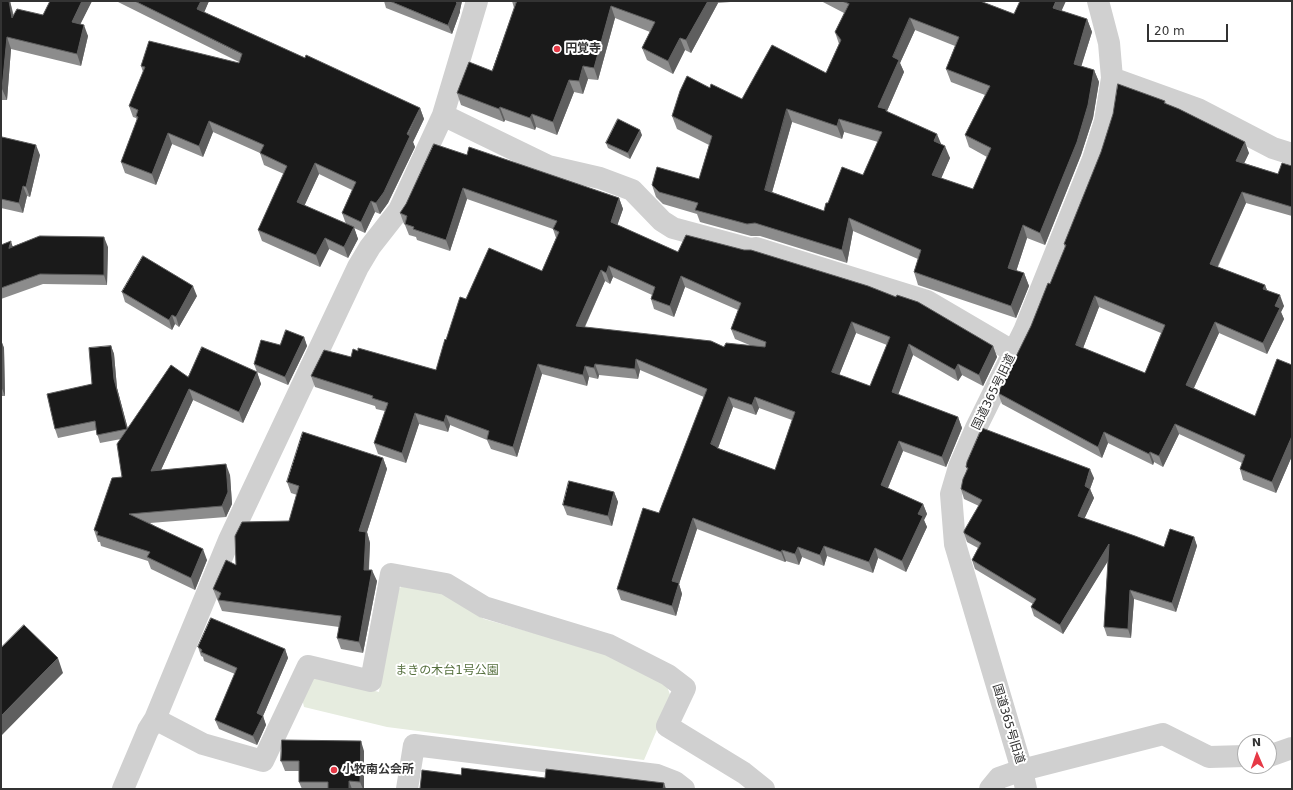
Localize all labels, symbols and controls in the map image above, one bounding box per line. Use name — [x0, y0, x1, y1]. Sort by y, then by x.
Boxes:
scale bar — [1149, 16, 1230, 42]
text: 20 m — [1154, 24, 1185, 38]
place label: 円覚寺 — [565, 42, 601, 56]
marker: 円覚寺 — [552, 44, 562, 54]
street label: 国道365号旧道 — [969, 352, 1019, 432]
park label: まきの木台1号公園 — [395, 664, 499, 678]
street label: 国道365号旧道 — [989, 682, 1027, 766]
north arrow — [1237, 734, 1277, 774]
text: N — [1252, 736, 1261, 749]
place label: 小牧南公会所 — [342, 763, 414, 777]
marker: 小牧南公会所 — [329, 765, 339, 775]

